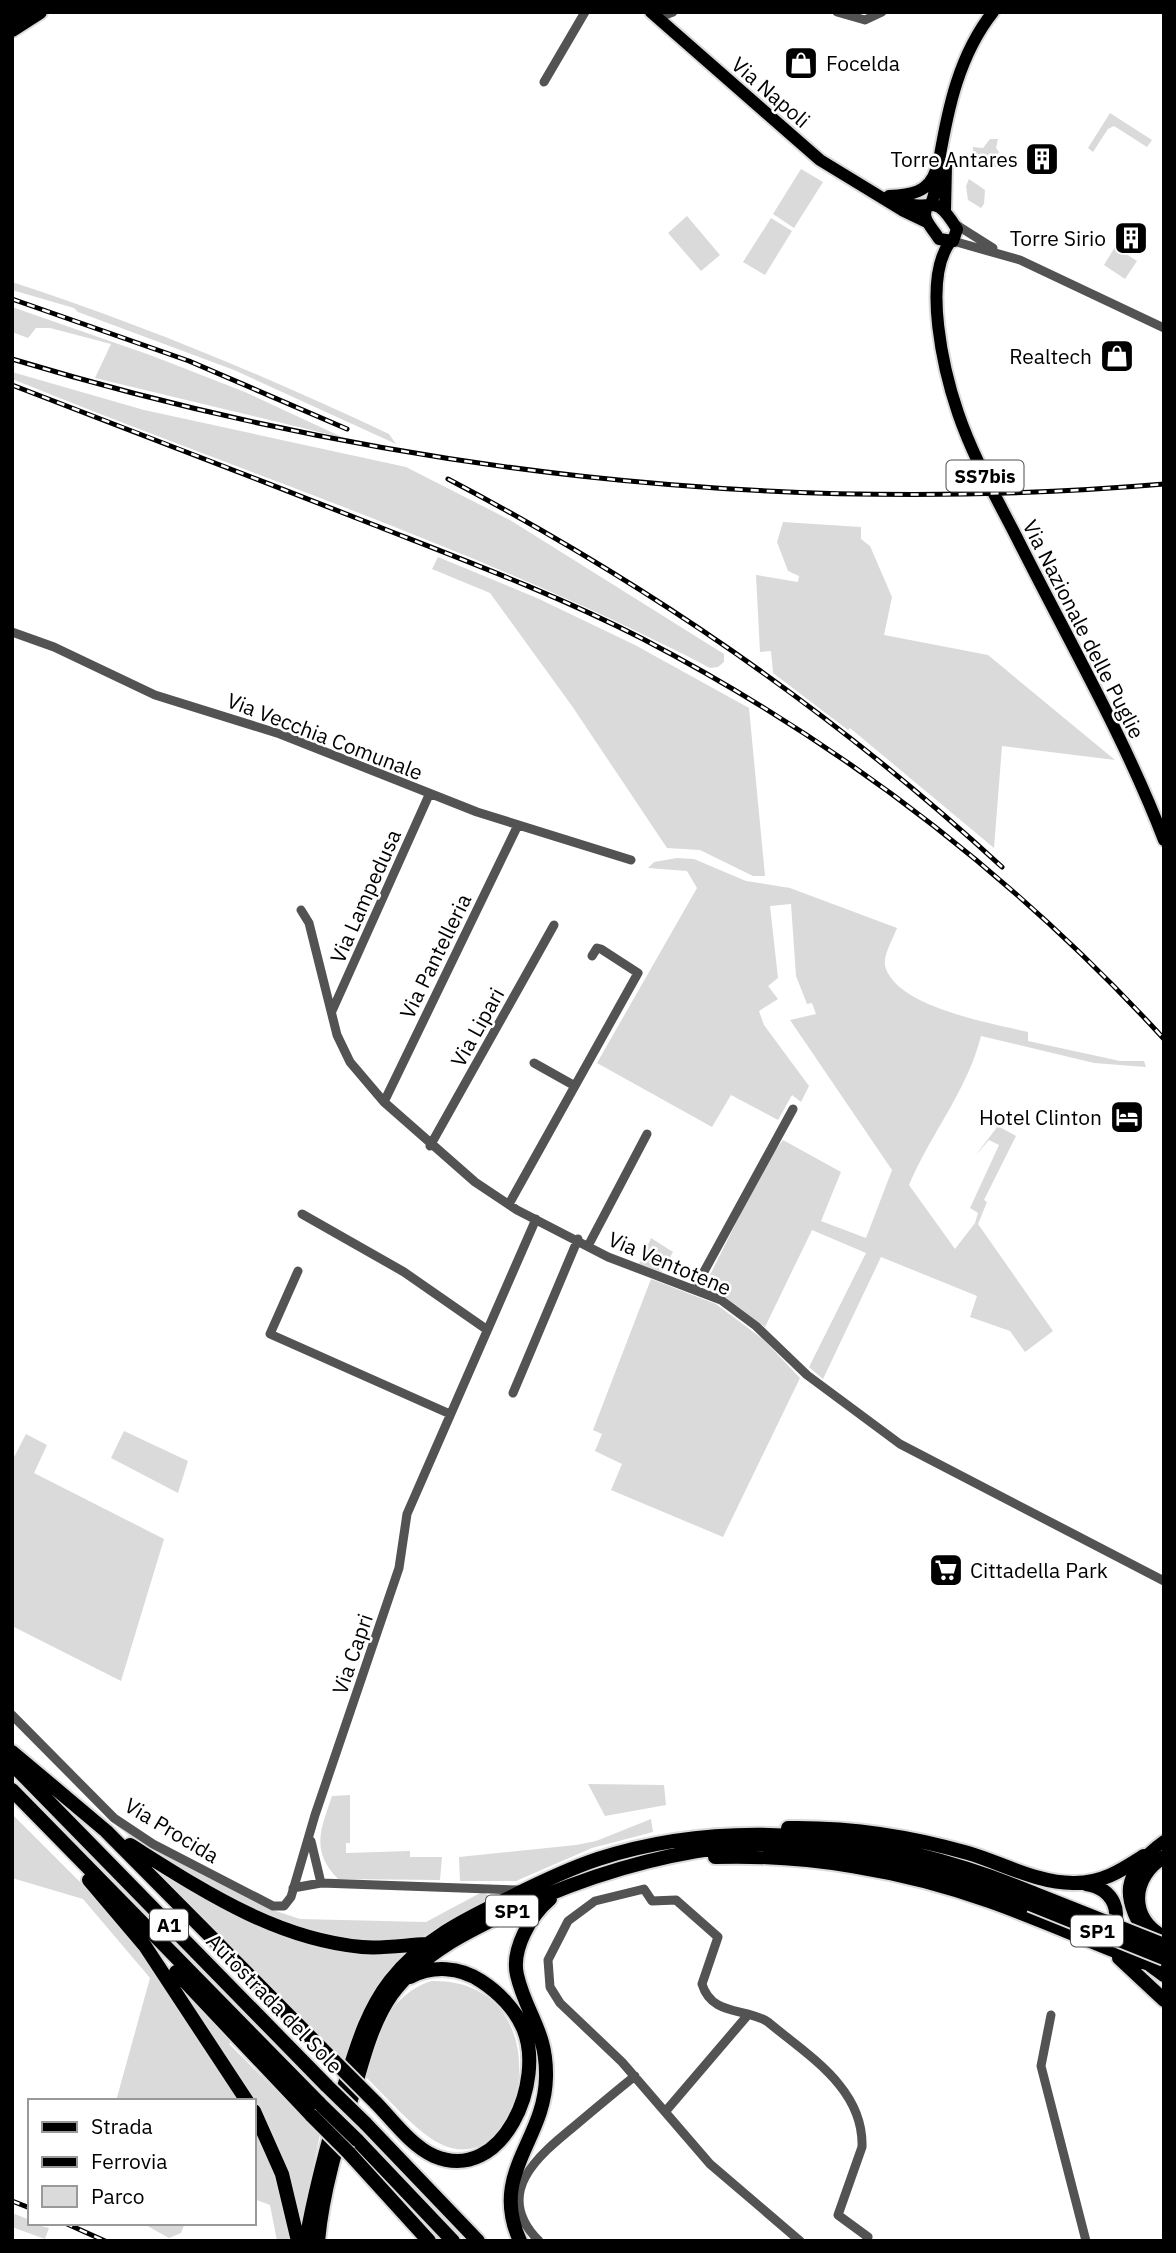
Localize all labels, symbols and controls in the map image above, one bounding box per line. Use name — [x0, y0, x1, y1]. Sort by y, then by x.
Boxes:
shop icon: Focelda — [782, 44, 820, 82]
place label: Focelda — [826, 49, 900, 77]
street label: Via Napoli — [726, 50, 816, 134]
building icon: Torre Antares — [1023, 140, 1061, 178]
place label: Torre Antares — [890, 145, 1018, 173]
building icon: Torre Sirio — [1112, 219, 1150, 257]
place label: Torre Sirio — [1010, 224, 1106, 252]
shop icon: Realtech — [1098, 337, 1136, 375]
place label: Realtech — [1009, 342, 1092, 370]
road number: SS7bis — [946, 461, 1024, 491]
street label: Via Nazionale delle Puglie — [1017, 515, 1151, 743]
street label: Via Vecchia Comunale — [223, 686, 427, 786]
street label: Via Lampedusa — [323, 825, 407, 967]
street label: Via Pantelleria — [393, 889, 477, 1023]
street label: Via Lipari — [444, 982, 510, 1072]
hotel icon: Hotel Clinton — [1108, 1098, 1146, 1136]
place label: Hotel Clinton — [979, 1103, 1102, 1131]
street label: Via Ventotene — [604, 1224, 736, 1302]
supermarket icon: Cittadella Park — [927, 1551, 965, 1589]
place label: Cittadella Park — [970, 1556, 1108, 1584]
street label: Via Capri — [325, 1610, 379, 1698]
street label: Via Procida — [120, 1791, 224, 1869]
road number: SP1 — [486, 1896, 538, 1926]
road number: A1 — [150, 1910, 188, 1940]
road number: SP1 — [1071, 1915, 1123, 1946]
street label: Autostrada del Sole — [201, 1927, 349, 2079]
legend — [28, 2099, 256, 2225]
text: Strada — [91, 2112, 153, 2140]
text: Ferrovia — [91, 2147, 167, 2175]
text: Parco — [91, 2182, 145, 2210]

